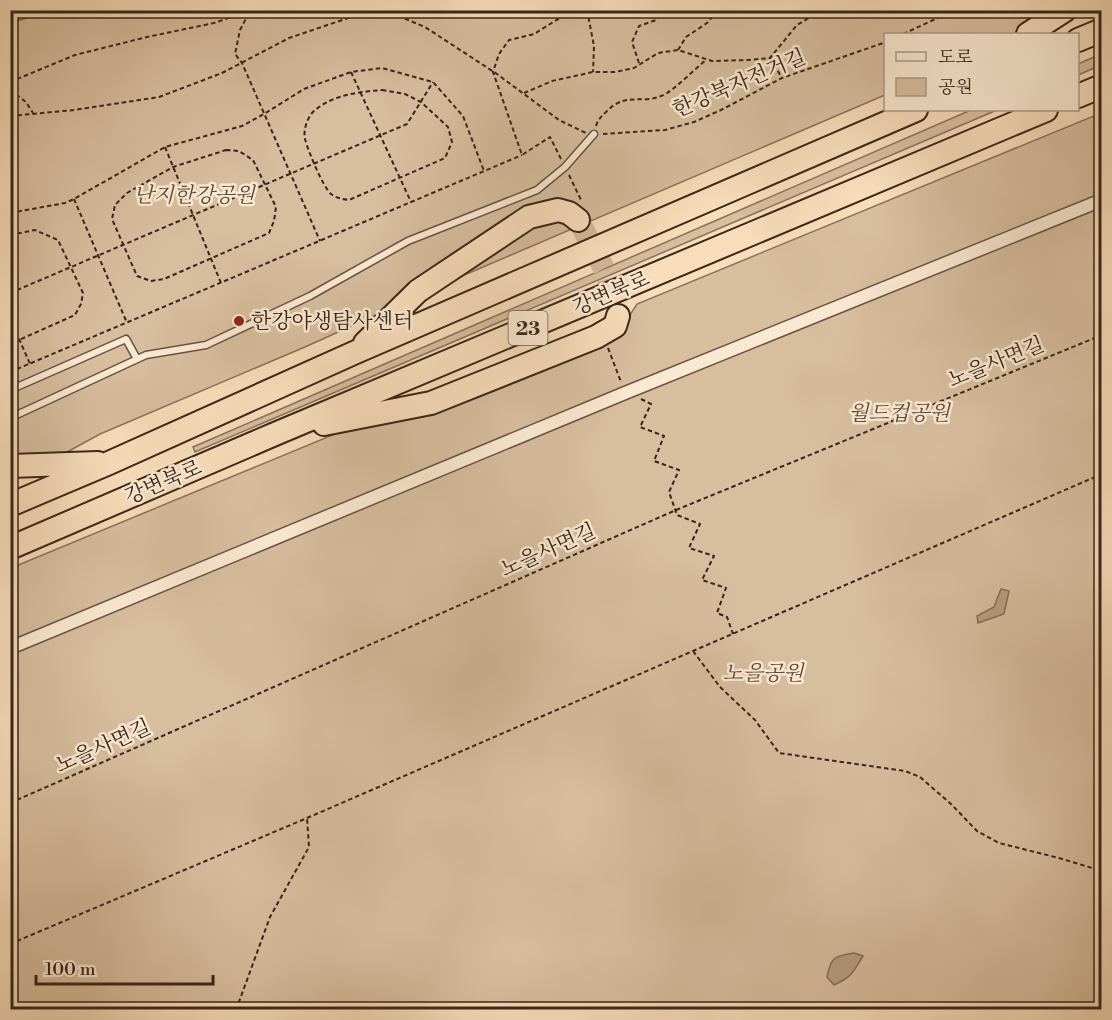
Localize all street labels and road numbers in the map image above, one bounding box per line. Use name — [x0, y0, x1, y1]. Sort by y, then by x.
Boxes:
street label: 한강북자전거길 — [669, 44, 810, 124]
street label: 강변북로 — [569, 266, 654, 322]
road number: 23 — [508, 311, 548, 345]
street label: 노을사면길 — [944, 332, 1048, 394]
street label: 강변북로 — [121, 455, 206, 511]
street label: 노을사면길 — [497, 518, 600, 583]
street label: 노을사면길 — [52, 714, 155, 779]

